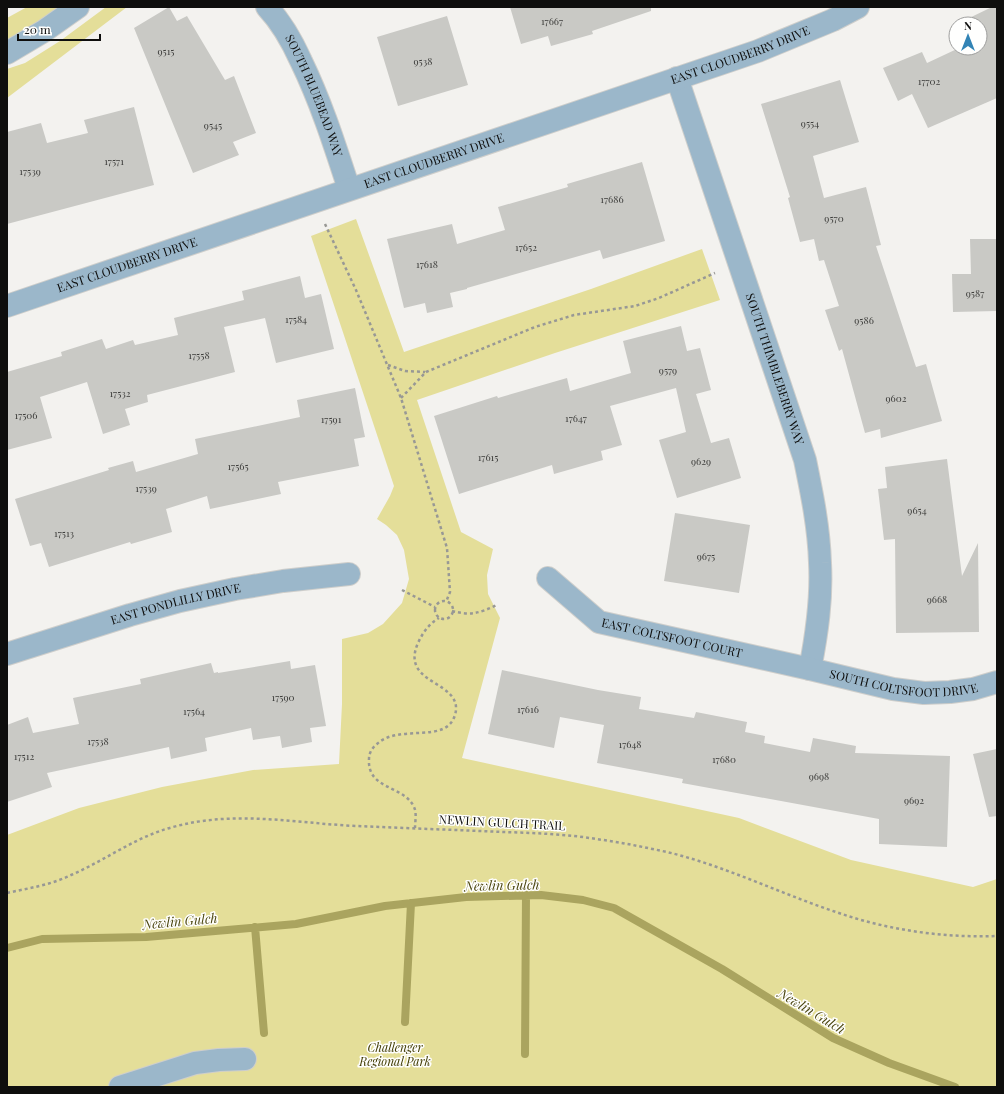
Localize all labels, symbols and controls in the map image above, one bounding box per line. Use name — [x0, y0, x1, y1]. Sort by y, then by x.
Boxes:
house number: 17667 — [541, 14, 563, 28]
scale bar — [18, 16, 100, 42]
north arrow — [948, 16, 988, 56]
text: N — [964, 18, 972, 33]
text: 20 m — [24, 21, 51, 37]
street label: EAST CLOUDBERRY DRIVE — [668, 21, 812, 87]
street label: SOUTH BLUEBEAD WAY — [282, 31, 347, 159]
house number: 9515 — [158, 44, 174, 58]
house number: 9538 — [414, 54, 432, 68]
house number: 17702 — [918, 74, 941, 88]
house number: 9554 — [801, 116, 819, 130]
house number: 9545 — [204, 118, 222, 132]
street label: EAST CLOUDBERRY DRIVE — [361, 129, 506, 191]
house number: 17571 — [104, 154, 124, 168]
house number: 17539 — [19, 164, 41, 178]
house number: 17686 — [600, 192, 624, 206]
house number: 9570 — [824, 211, 844, 225]
street label: EAST CLOUDBERRY DRIVE — [55, 233, 199, 295]
house number: 17652 — [515, 240, 537, 254]
house number: 17618 — [416, 257, 438, 271]
house number: 9587 — [966, 286, 984, 300]
street label: SOUTH THIMBLEBERRY WAY — [743, 291, 809, 448]
house number: 17584 — [285, 312, 307, 326]
house number: 9586 — [854, 313, 874, 327]
house number: 17558 — [188, 348, 210, 362]
house number: 9579 — [659, 363, 677, 377]
house number: 17532 — [109, 386, 131, 400]
house number: 9602 — [885, 391, 907, 405]
house number: 17506 — [14, 408, 38, 422]
house number: 17647 — [565, 411, 587, 425]
house number: 17591 — [321, 412, 342, 426]
house number: 17615 — [478, 450, 498, 464]
house number: 9629 — [691, 454, 711, 468]
house number: 17565 — [227, 459, 249, 473]
house number: 17539 — [135, 481, 157, 495]
house number: 9654 — [907, 503, 927, 517]
house number: 17513 — [54, 526, 74, 540]
house number: 9675 — [697, 549, 715, 563]
street label: EAST PONDLILLY DRIVE — [108, 579, 242, 628]
house number: 9668 — [927, 592, 947, 606]
street label: EAST COLTSFOOT COURT — [600, 614, 745, 661]
street label: SOUTH COLTSFOOT DRIVE — [828, 665, 980, 700]
house number: 17590 — [272, 690, 295, 704]
house number: 17616 — [517, 702, 539, 716]
house number: 17564 — [183, 704, 205, 718]
house number: 17538 — [87, 734, 109, 748]
house number: 17648 — [618, 737, 642, 751]
house number: 17512 — [14, 749, 34, 763]
house number: 17680 — [712, 752, 736, 766]
house number: 9698 — [809, 769, 829, 783]
house number: 9692 — [904, 793, 924, 807]
street label: NEWLIN GULCH TRAIL — [438, 811, 566, 833]
water label: Newlin Gulch — [463, 875, 540, 894]
water label: Newlin Gulch — [141, 909, 218, 932]
water label: Newlin Gulch — [775, 984, 849, 1037]
park label: Challenger Regional Park — [358, 1039, 431, 1069]

